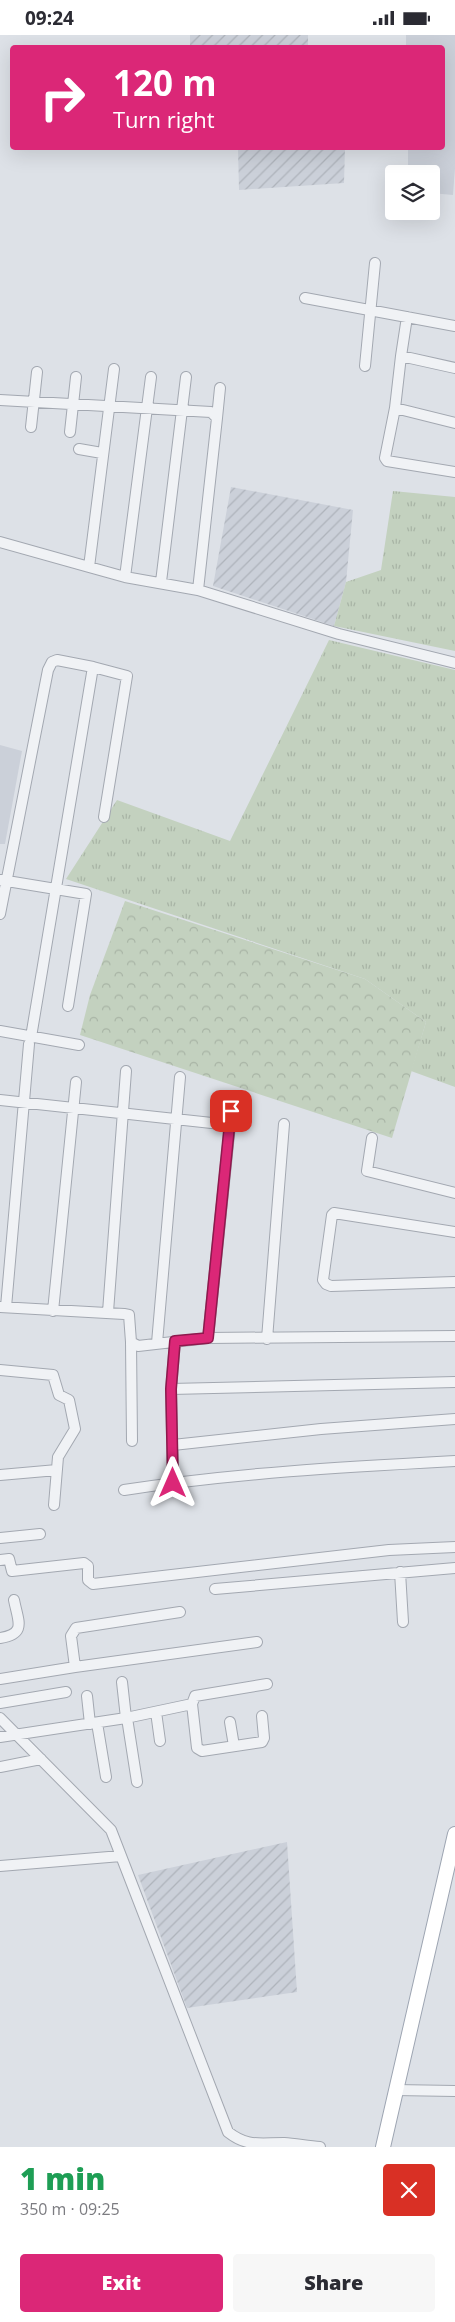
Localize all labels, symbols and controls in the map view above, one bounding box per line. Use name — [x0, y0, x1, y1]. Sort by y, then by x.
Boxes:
text: 09:24 — [25, 5, 74, 31]
text: 120 m — [113, 59, 217, 106]
icon: right — [30, 65, 95, 130]
text: Turn right — [113, 104, 215, 134]
map controls — [385, 165, 440, 220]
button: layers — [385, 165, 440, 220]
pin — [210, 1090, 252, 1132]
icon: arrive — [217, 1097, 245, 1125]
position arrow — [146, 1456, 198, 1508]
text: 1 min — [20, 2158, 105, 2199]
button: close — [383, 2164, 435, 2216]
text: 350 m · 09:25 — [20, 2198, 120, 2220]
button: Exit — [20, 2254, 223, 2312]
button: Share — [233, 2254, 435, 2312]

